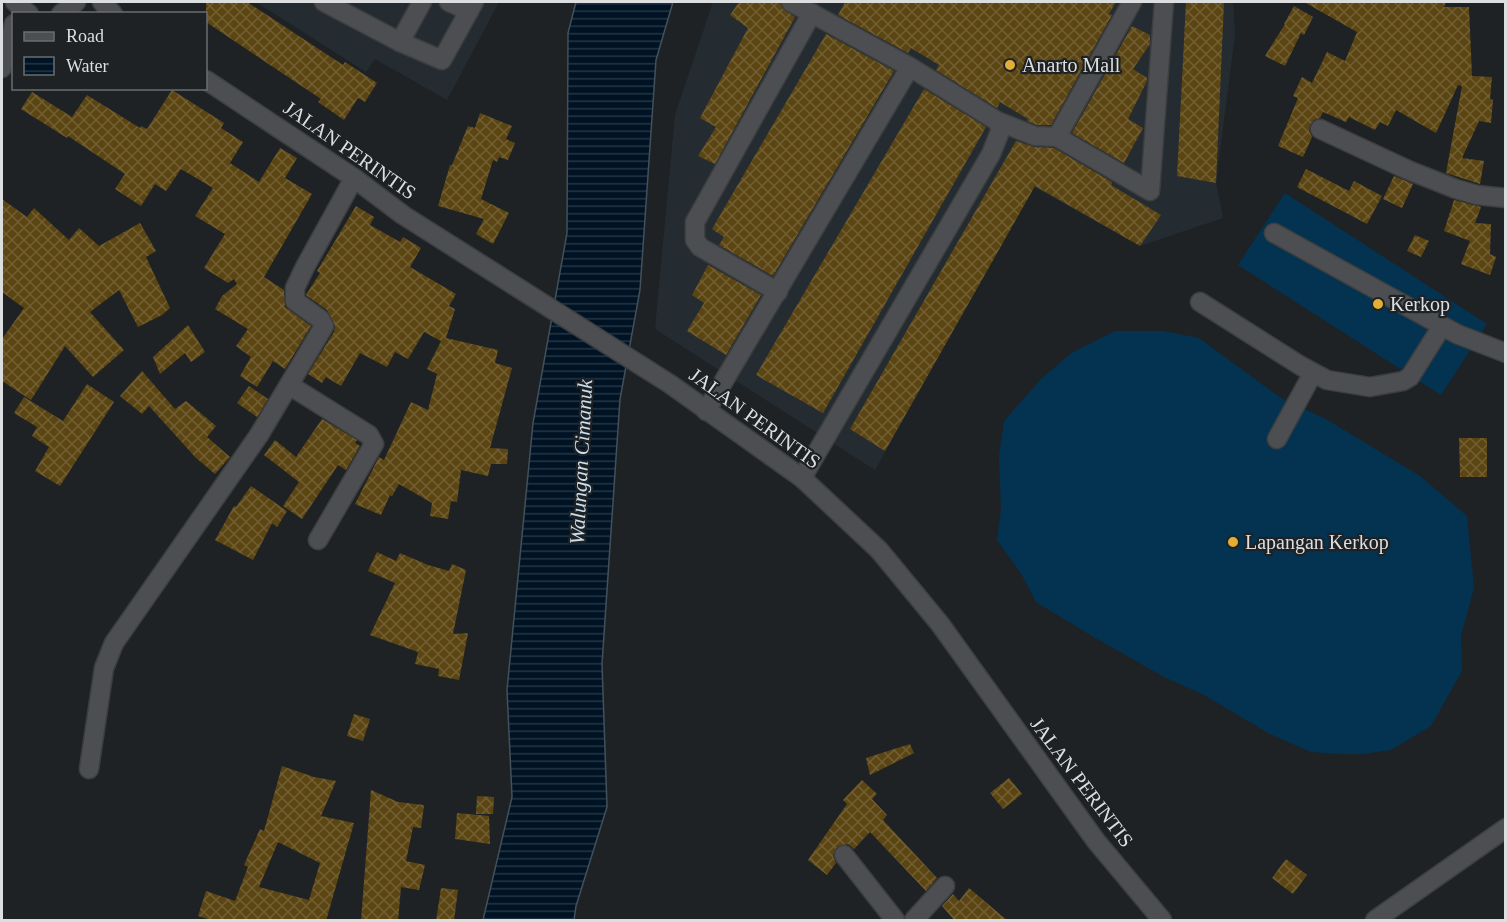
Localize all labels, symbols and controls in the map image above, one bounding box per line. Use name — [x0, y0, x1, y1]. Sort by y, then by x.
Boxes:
legend — [12, 12, 207, 90]
text: Road — [66, 26, 104, 46]
place label: Anarto Mall — [1022, 54, 1121, 76]
text: Water — [66, 56, 109, 76]
marker: Anarto Mall — [1003, 58, 1017, 72]
street label: JALAN PERINTIS — [280, 96, 420, 204]
place label: Kerkop — [1390, 293, 1450, 316]
marker: Kerkop — [1371, 297, 1385, 311]
street label: JALAN PERINTIS — [685, 363, 825, 473]
water label: Walungan Cimanuk — [565, 378, 597, 545]
place label: Lapangan Kerkop — [1245, 531, 1389, 554]
marker: Lapangan Kerkop — [1226, 535, 1240, 549]
street label: JALAN PERINTIS — [1026, 713, 1138, 851]

